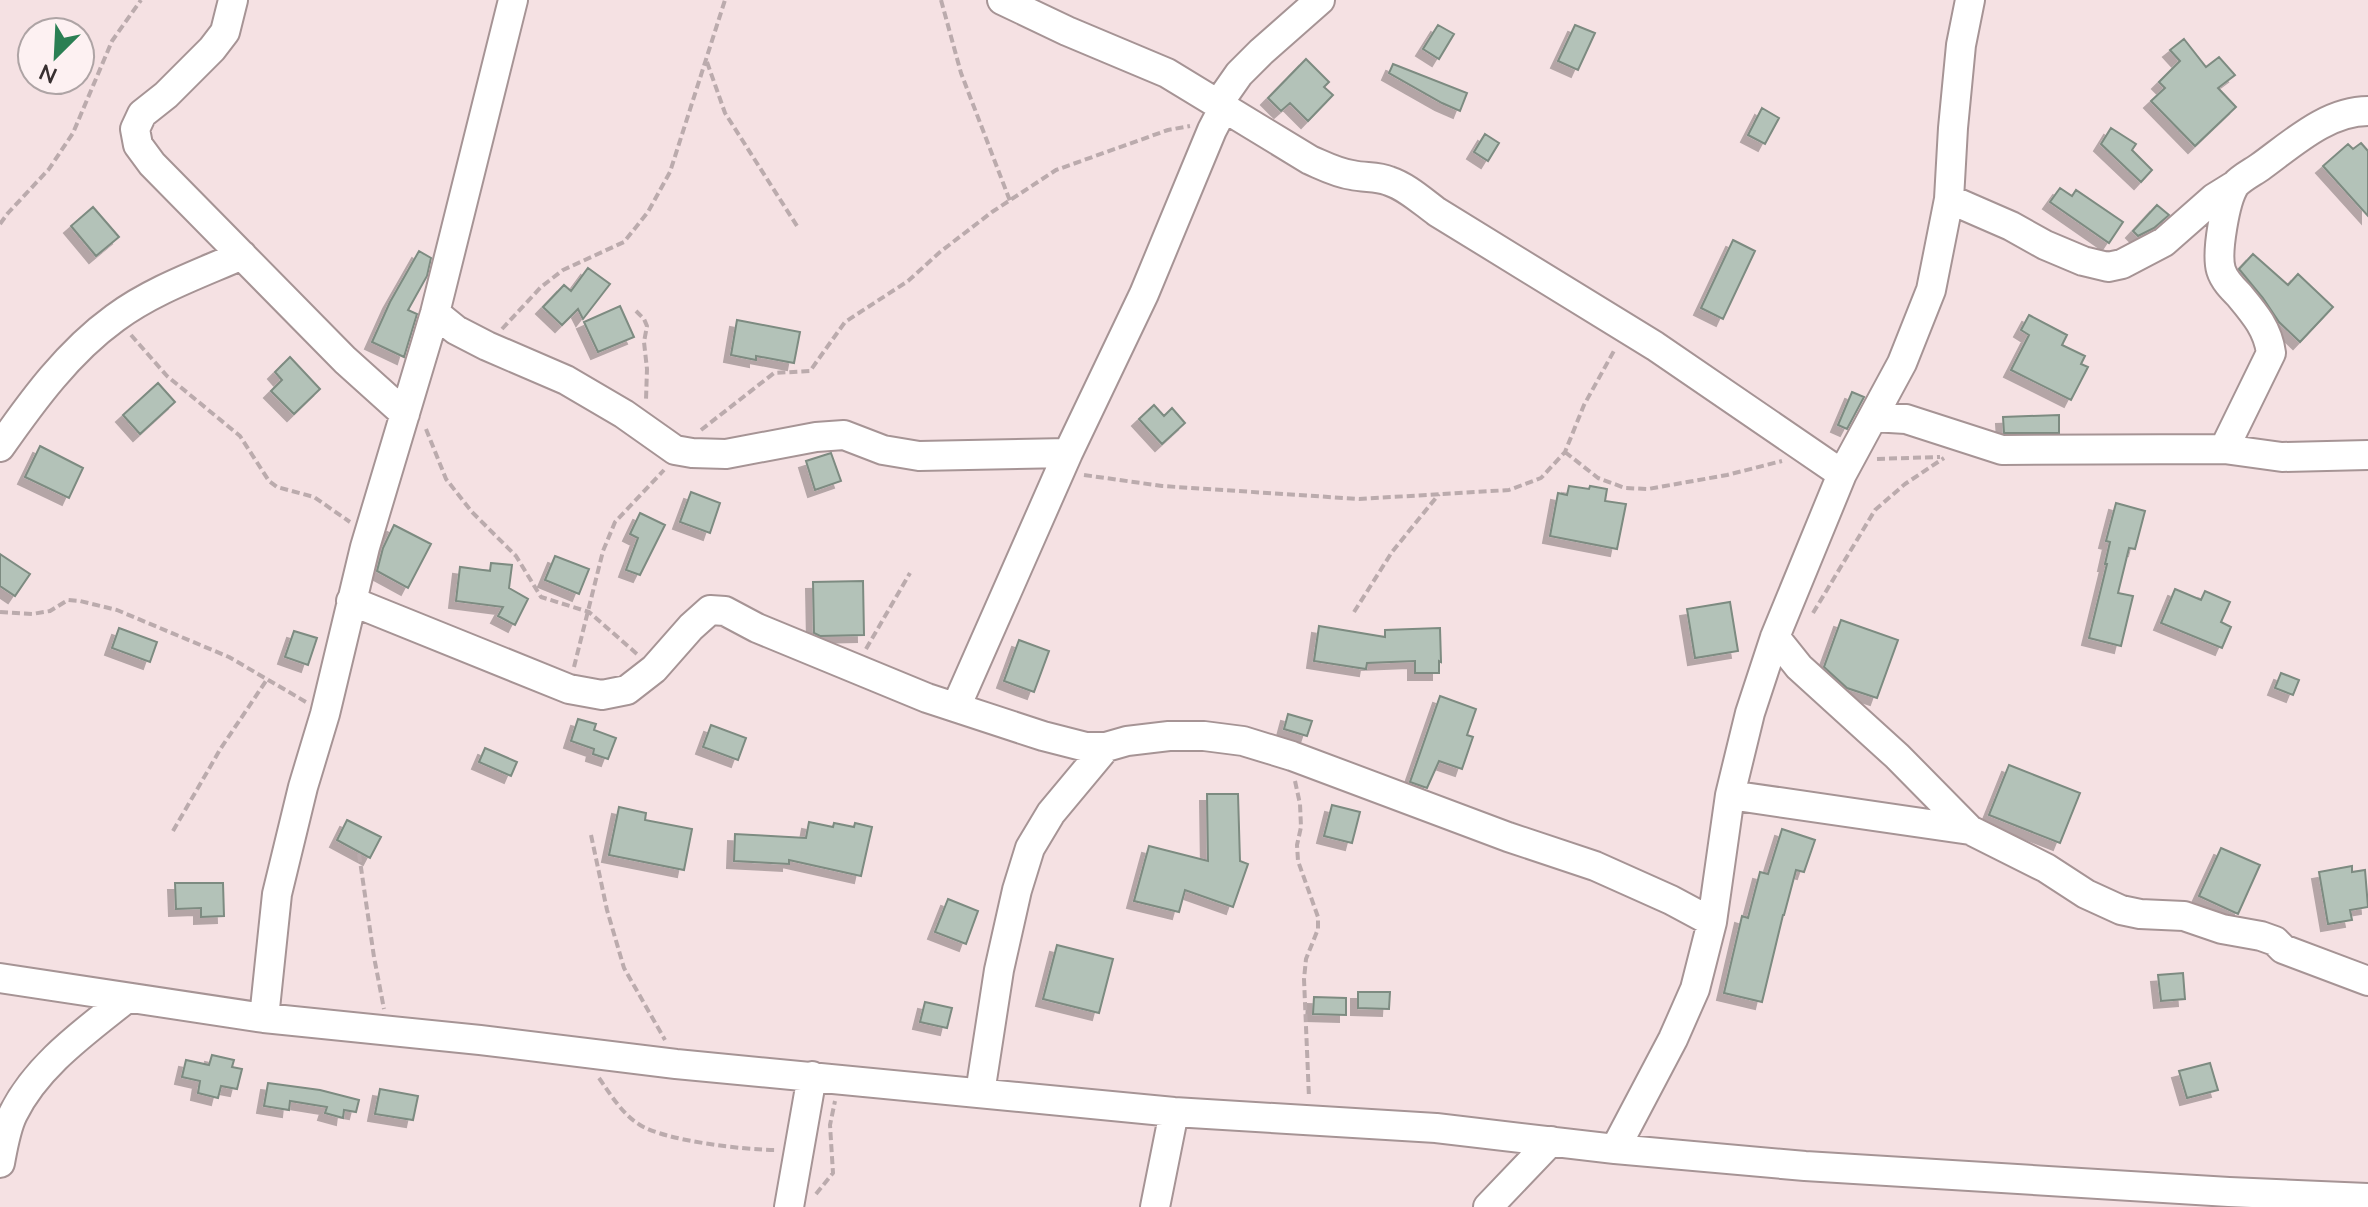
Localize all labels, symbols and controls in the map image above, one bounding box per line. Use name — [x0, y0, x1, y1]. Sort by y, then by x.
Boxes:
north arrow — [16, 16, 96, 96]
text: N — [35, 58, 61, 90]

